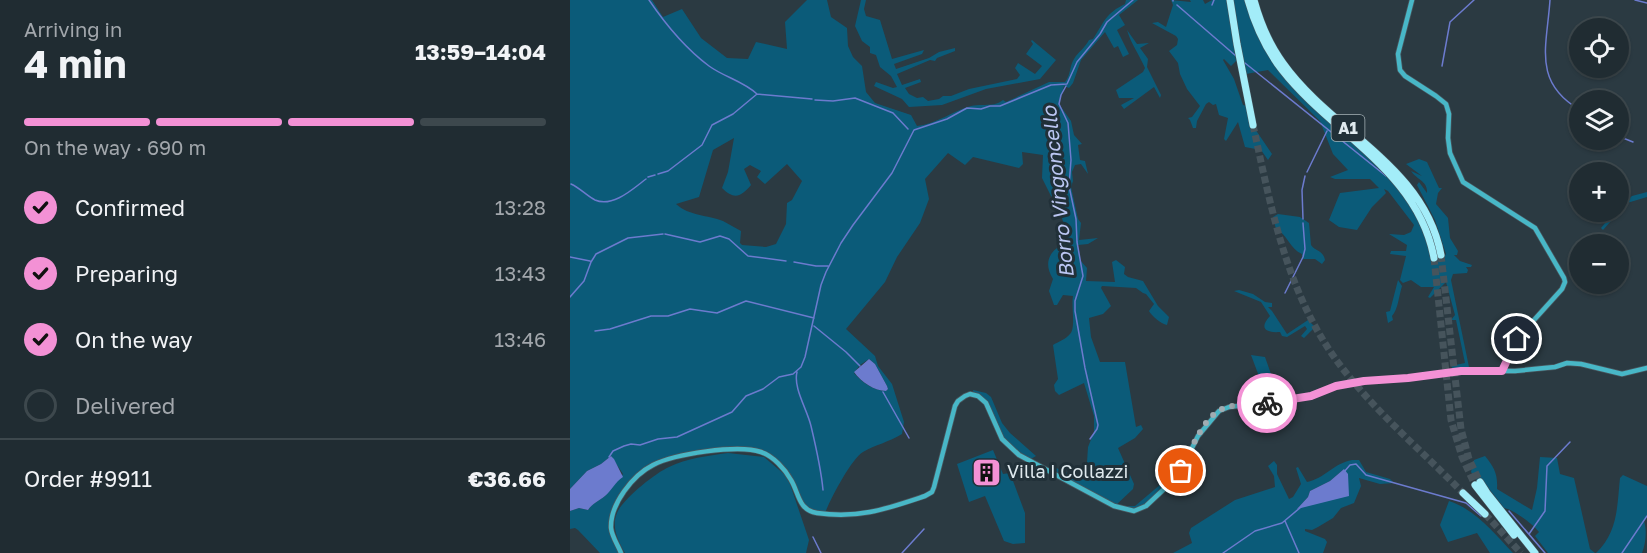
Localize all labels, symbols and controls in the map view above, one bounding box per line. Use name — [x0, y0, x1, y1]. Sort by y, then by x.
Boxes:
text: Arriving in — [24, 17, 122, 41]
map controls — [1569, 18, 1629, 294]
button: locate — [1569, 18, 1629, 78]
text: 13:59–14:04 — [415, 38, 546, 65]
text: 4 min — [24, 40, 127, 87]
button: layers — [1569, 90, 1629, 150]
water label: Borro Vingoncello — [1036, 104, 1079, 279]
road number: A1 — [1332, 115, 1364, 141]
text: On the way · 690 m — [24, 135, 206, 159]
button: + — [1569, 162, 1629, 222]
icon: check — [24, 191, 57, 224]
text: Confirmed — [75, 194, 185, 221]
text: 13:28 — [495, 195, 546, 219]
button: − — [1569, 234, 1629, 294]
icon: check — [24, 257, 57, 290]
text: Preparing — [75, 260, 178, 287]
text: 13:43 — [495, 261, 546, 285]
pin — [1491, 313, 1542, 364]
icon: home — [1500, 322, 1533, 355]
icon: check — [24, 323, 57, 356]
text: On the way — [75, 326, 193, 353]
text: 13:46 — [494, 327, 546, 351]
courier — [1237, 373, 1297, 433]
icon: bike — [1251, 387, 1284, 420]
text: Delivered — [75, 392, 175, 419]
pin — [1155, 445, 1206, 496]
icon: bag — [1164, 454, 1197, 487]
building icon: Villa I Collazzi — [970, 456, 1002, 488]
place label: Villa I Collazzi — [1007, 460, 1128, 482]
text: Order #9911 — [24, 465, 152, 492]
text: €36.66 — [468, 465, 546, 492]

